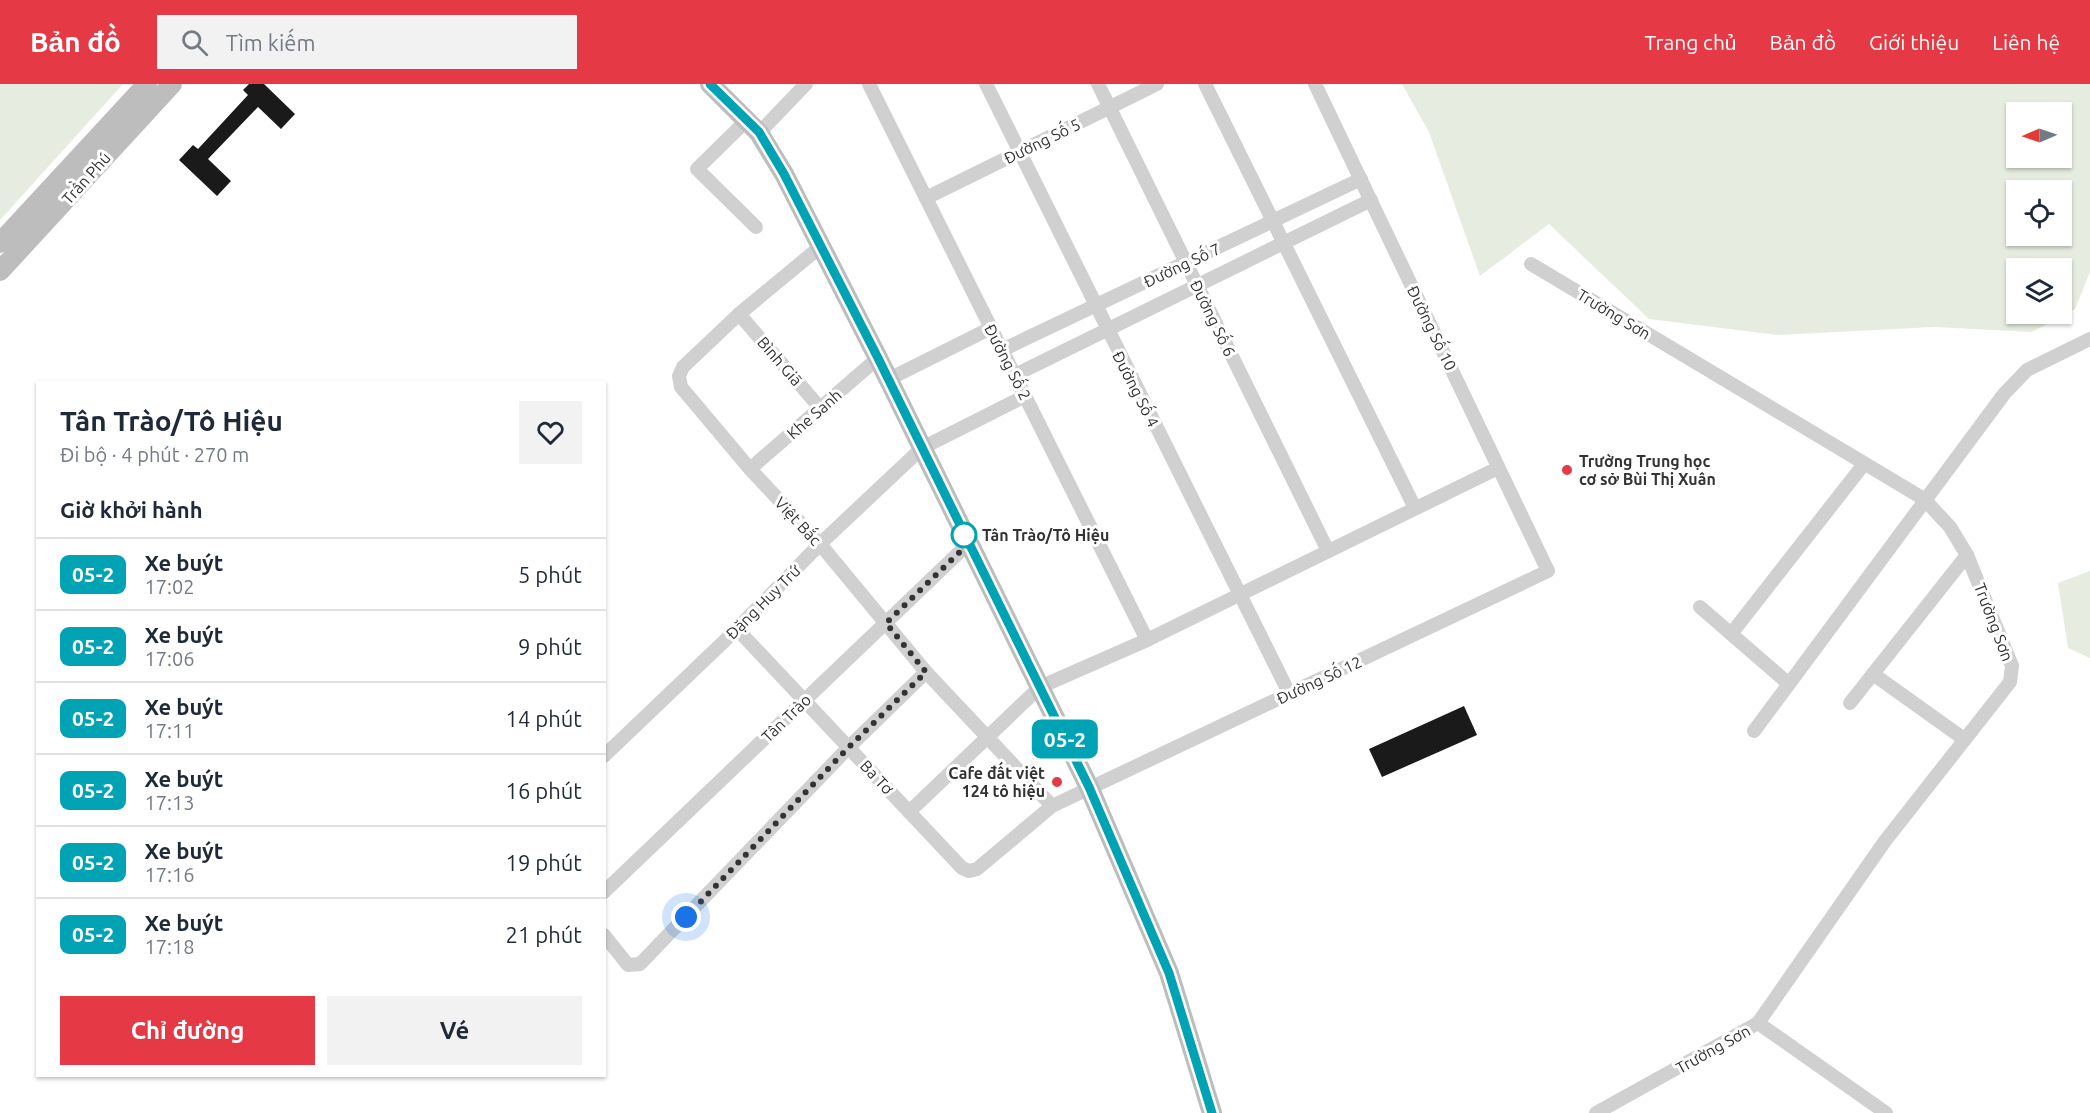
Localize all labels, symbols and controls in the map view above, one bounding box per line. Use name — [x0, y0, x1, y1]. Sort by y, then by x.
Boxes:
search box — [157, 15, 577, 69]
text: Bản đồ — [30, 26, 121, 57]
icon: search — [178, 26, 211, 59]
text: Tìm kiếm — [226, 30, 315, 55]
text: Trang chủ — [1645, 30, 1737, 54]
text: Bản đồ — [1770, 30, 1836, 54]
text: Giới thiệu — [1869, 30, 1959, 54]
text: Liên hệ — [1992, 30, 2060, 54]
north arrow — [2006, 102, 2072, 168]
map controls — [2006, 102, 2072, 324]
street label: Đường Số 5 — [1000, 112, 1083, 167]
street label: Trần Phú — [56, 147, 114, 208]
button: locate — [2006, 180, 2072, 246]
street label: Đường Số 7 — [1139, 237, 1223, 291]
button: layers — [2006, 258, 2072, 324]
street label: Đường Số 6 — [1187, 276, 1242, 359]
street label: Đường Số 10 — [1404, 282, 1463, 373]
street label: Trường Sơn — [1574, 285, 1654, 343]
street label: Đường Số 2 — [981, 320, 1037, 403]
street label: Bình Giã — [754, 333, 806, 389]
street label: Đường Số 4 — [1109, 347, 1165, 430]
street label: Khe Sanh — [783, 385, 845, 443]
button: heart — [519, 401, 582, 464]
text: Tân Trào/Tô Hiệu — [60, 405, 283, 436]
text: Đi bộ · 4 phút · 270 m — [60, 443, 249, 466]
place label: Trường Trung học cơ sở Bùi Thị Xuân — [1579, 452, 1716, 488]
marker: Trường Trung học cơ sở Bùi Thị Xuân — [1560, 463, 1574, 477]
street label: Việt Bắc — [771, 491, 827, 549]
text: Giờ khởi hành — [60, 497, 203, 522]
marker: Tân Trào/Tô Hiệu — [951, 522, 977, 548]
place label: Tân Trào/Tô Hiệu — [982, 526, 1109, 544]
text: Xe buýt — [144, 550, 223, 575]
street label: Đặng Huy Trứ — [722, 561, 804, 643]
text: 05-2 — [72, 562, 114, 586]
text: 5 phút — [518, 562, 582, 587]
text: 17:02 — [144, 575, 194, 598]
street label: Trường Sơn — [1971, 580, 2017, 664]
text: Xe buýt — [144, 622, 223, 647]
text: 05-2 — [72, 634, 114, 658]
text: 9 phút — [518, 634, 582, 659]
text: 17:06 — [144, 647, 194, 670]
street label: Đường Số 12 — [1272, 650, 1364, 708]
street label: Tân Trào — [758, 690, 814, 746]
text: Xe buýt — [144, 694, 223, 719]
text: 05-2 — [72, 706, 114, 730]
text: 14 phút — [506, 706, 582, 731]
text: 17:11 — [144, 719, 194, 742]
line badge: 05-2 — [1023, 720, 1107, 758]
text: 05-2 — [1044, 727, 1086, 751]
street label: Ba Tơ — [857, 756, 897, 798]
place label: Cafe đất việt 124 tô hiệu — [948, 761, 1045, 800]
text: Xe buýt — [144, 766, 223, 791]
marker: Cafe đất việt 124 tô hiệu — [1050, 775, 1064, 789]
text: 05-2 — [72, 778, 114, 802]
text: 16 phút — [506, 778, 582, 803]
text: 17:13 — [144, 791, 194, 814]
text: Xe buýt — [144, 838, 223, 863]
text: 05-2 — [72, 850, 114, 874]
text: 19 phút — [506, 850, 582, 875]
text: 17:16 — [144, 863, 194, 886]
your location — [671, 902, 701, 932]
text: Xe buýt — [144, 910, 223, 935]
text: 05-2 — [72, 922, 114, 946]
text: 21 phút — [506, 922, 582, 947]
text: 17:18 — [144, 935, 194, 958]
button: Chỉ đường — [60, 996, 315, 1065]
button: Vé — [327, 996, 582, 1065]
street label: Trường Sơn — [1673, 1021, 1753, 1077]

